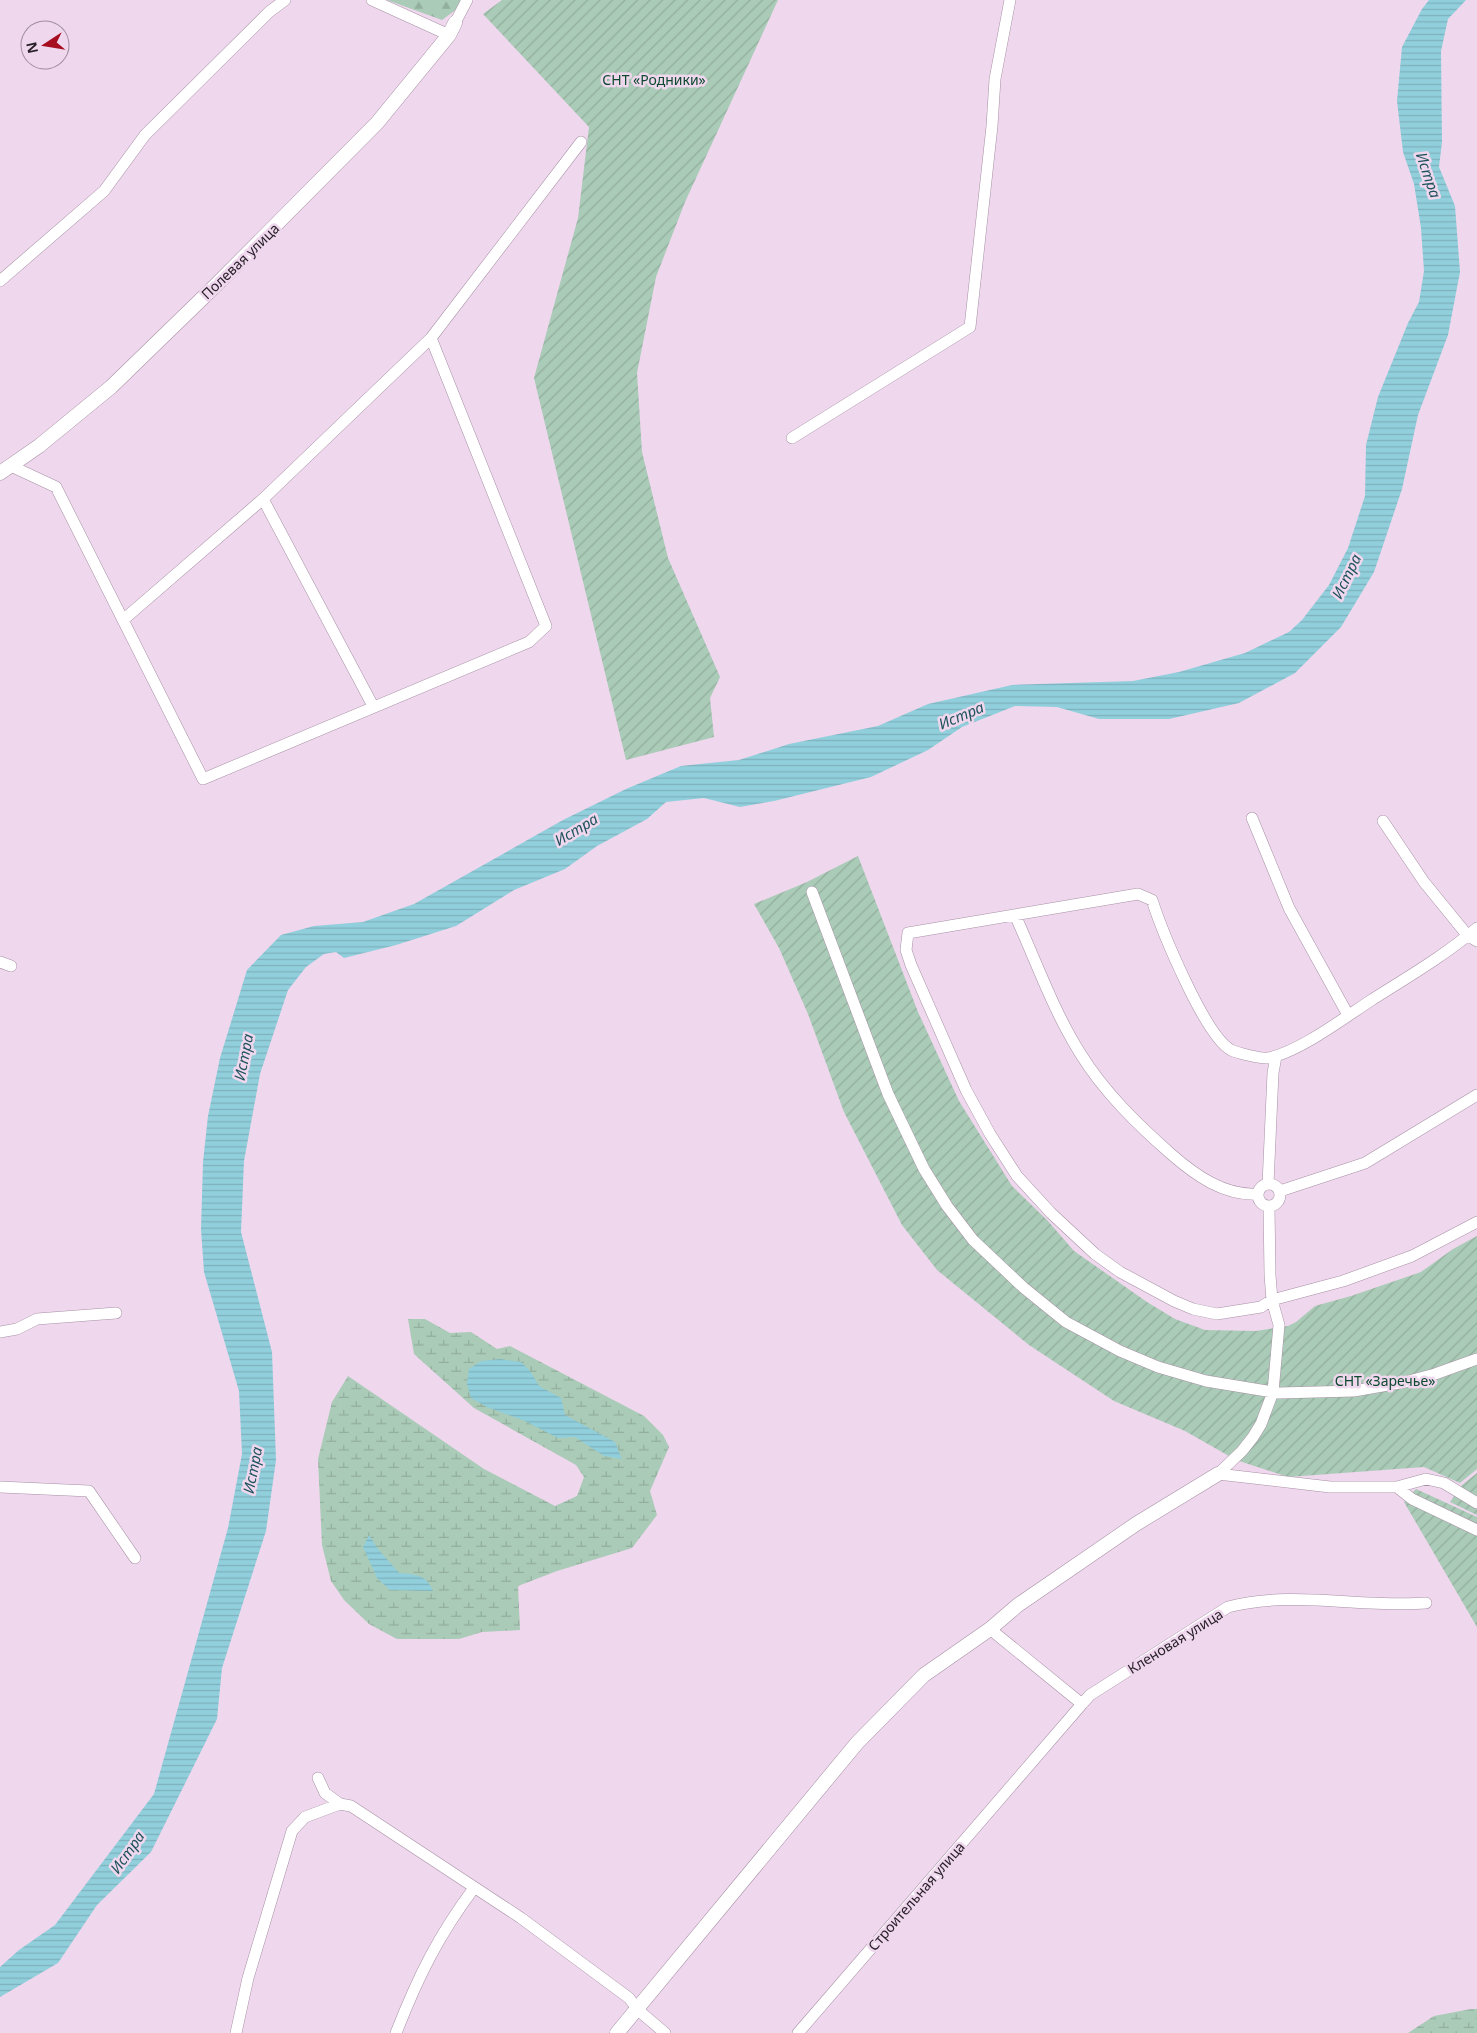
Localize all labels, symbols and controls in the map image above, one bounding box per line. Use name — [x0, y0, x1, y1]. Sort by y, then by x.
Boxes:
north arrow — [20, 20, 70, 70]
text: N — [21, 40, 42, 55]
park label: СНТ «Родники» — [602, 70, 706, 89]
water label: Истра — [1412, 149, 1446, 201]
street label: Полевая улица — [197, 219, 283, 303]
water label: Истра — [1327, 550, 1366, 602]
water label: Истра — [935, 696, 987, 733]
water label: Истра — [551, 808, 602, 850]
water label: Истра — [229, 1031, 257, 1082]
park label: СНТ «Заречье» — [1335, 1371, 1435, 1390]
water label: Истра — [238, 1444, 266, 1495]
street label: Кленовая улица — [1124, 1604, 1226, 1678]
water label: Истра — [105, 1826, 149, 1877]
street label: Строительная улица — [863, 1837, 969, 1955]

